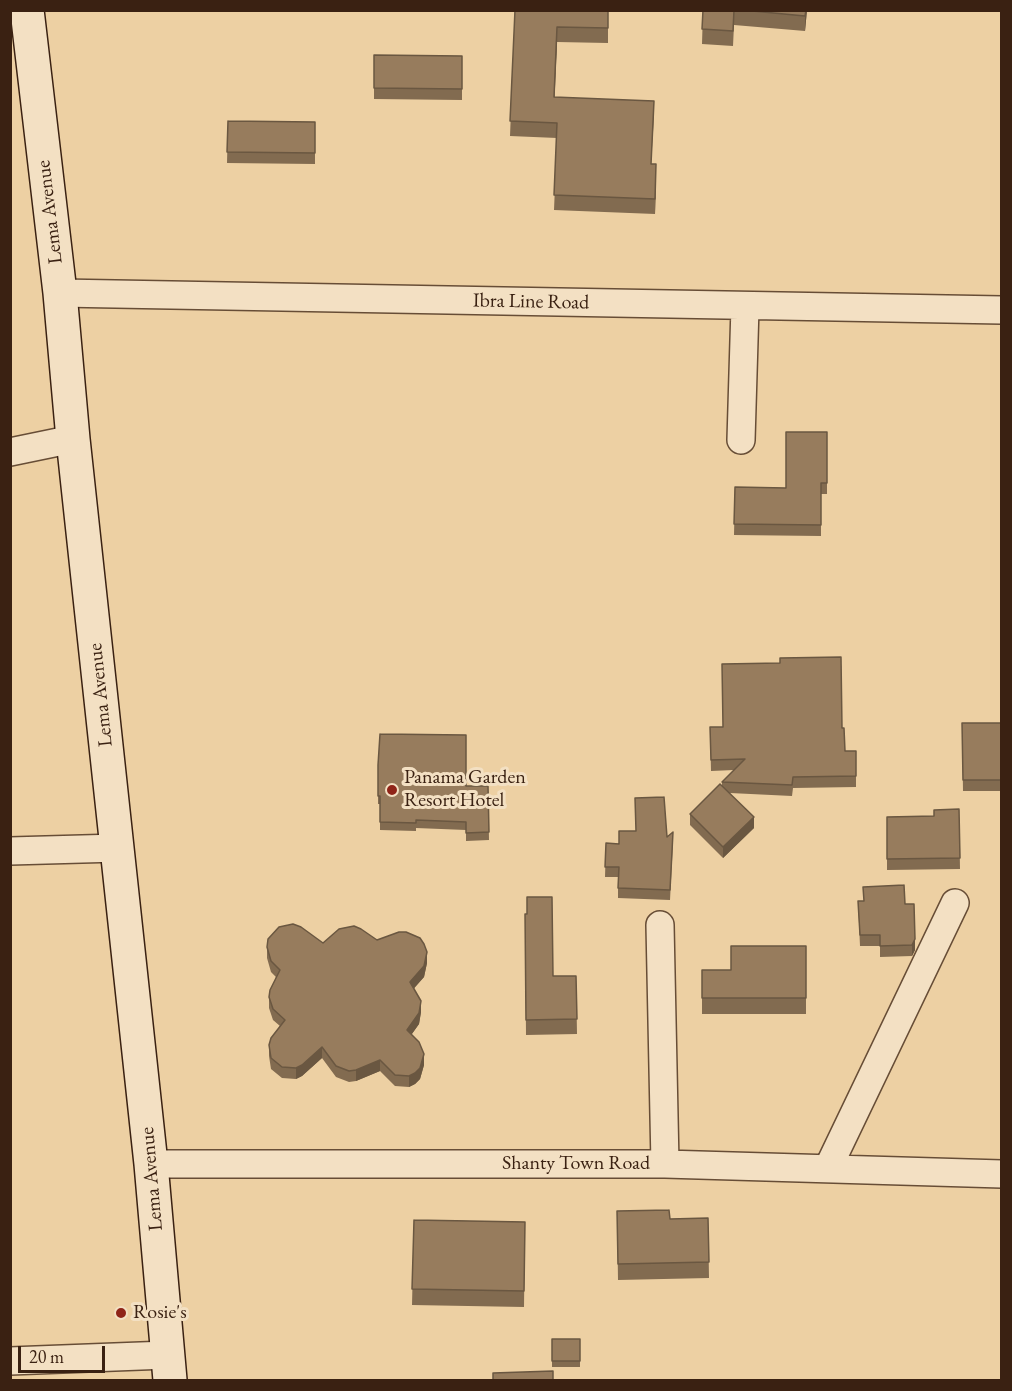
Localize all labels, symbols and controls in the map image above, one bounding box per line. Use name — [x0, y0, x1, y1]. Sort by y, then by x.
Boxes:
street label: Lema Avenue — [32, 159, 68, 265]
street label: Ibra Line Road — [473, 289, 589, 315]
street label: Lema Avenue — [84, 642, 118, 748]
place label: Panama Garden Resort Hotel — [404, 766, 526, 813]
marker: Panama Garden Resort Hotel — [385, 783, 399, 797]
street label: Lema Avenue — [135, 1126, 169, 1232]
street label: Shanty Town Road — [502, 1152, 650, 1176]
place label: Rosie's — [133, 1301, 187, 1325]
marker: Rosie's — [114, 1306, 128, 1320]
scale bar — [21, 1334, 108, 1372]
text: 20 m — [29, 1345, 64, 1368]

